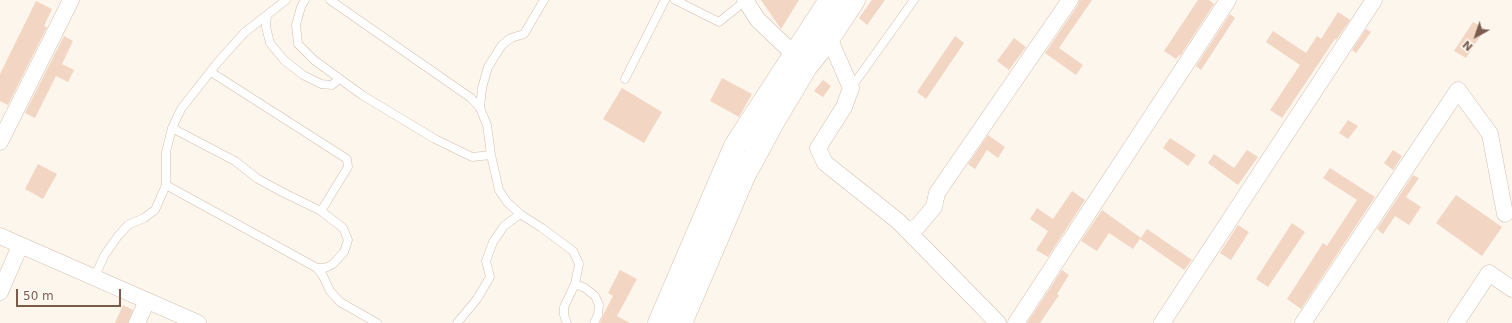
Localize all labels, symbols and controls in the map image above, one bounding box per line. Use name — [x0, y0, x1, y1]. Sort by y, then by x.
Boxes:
north arrow — [1456, 16, 1496, 56]
text: N — [1460, 38, 1476, 54]
scale bar — [18, 281, 123, 307]
text: 50 m — [23, 289, 54, 303]

